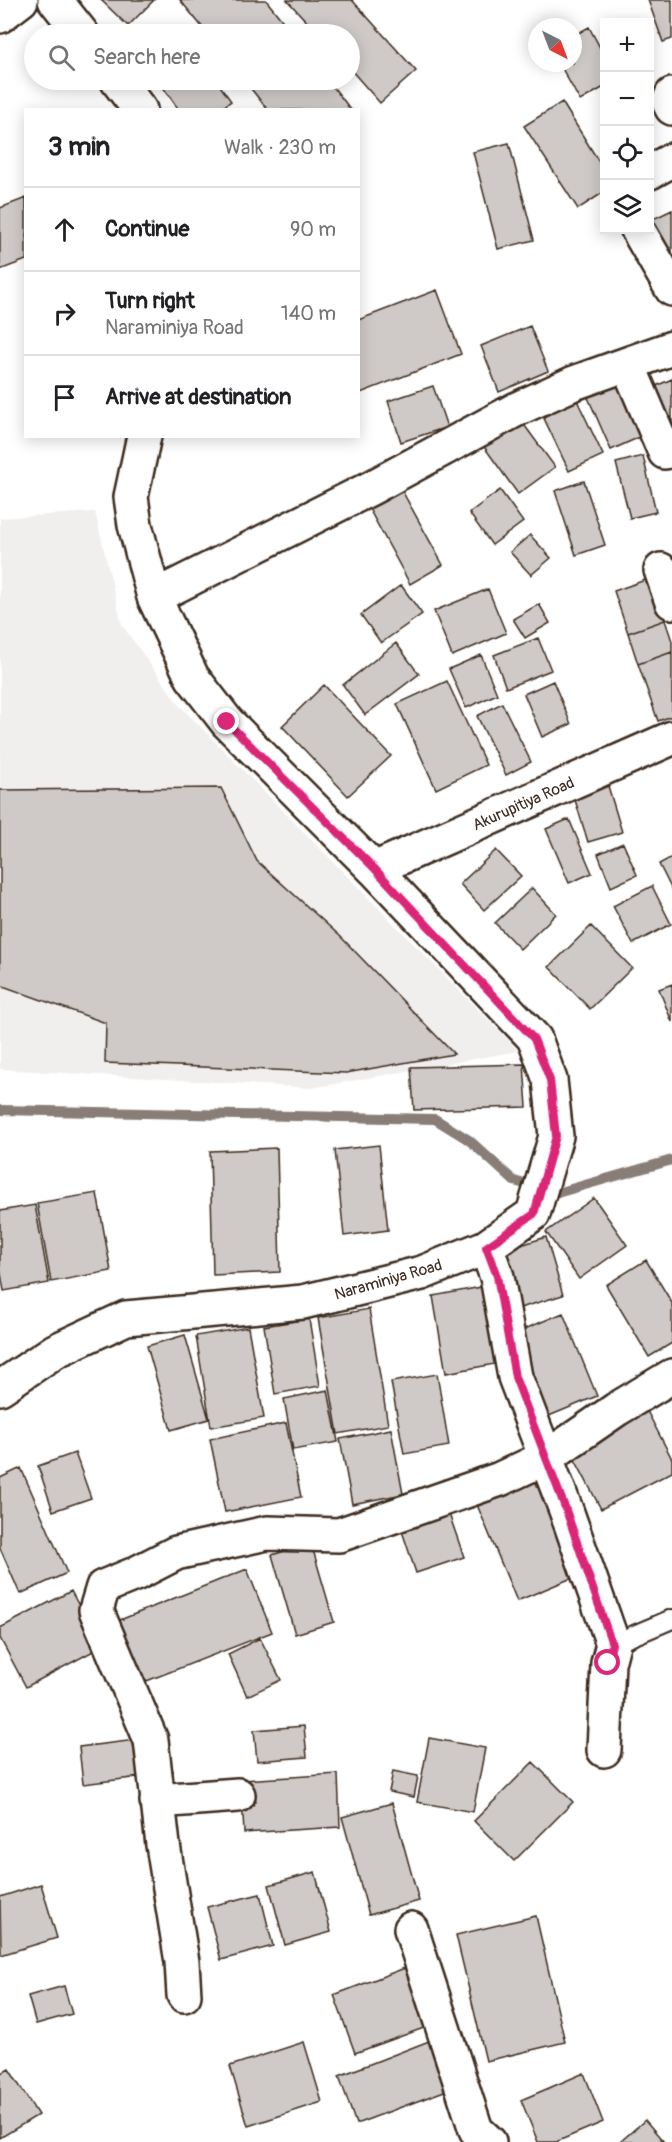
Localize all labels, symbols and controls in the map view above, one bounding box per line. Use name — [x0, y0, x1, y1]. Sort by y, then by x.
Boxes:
north arrow — [528, 18, 582, 72]
map controls — [600, 18, 654, 234]
button: + — [600, 18, 654, 72]
search box — [24, 24, 360, 90]
icon: search — [45, 41, 78, 74]
text: Search here — [93, 43, 200, 71]
button: − — [600, 72, 654, 126]
button: locate — [600, 126, 654, 180]
text: 3 min — [48, 131, 110, 163]
text: Walk · 230 m — [224, 135, 336, 160]
button: layers — [600, 180, 654, 234]
icon: ahead — [48, 213, 81, 246]
text: Continue — [105, 215, 189, 243]
text: 90 m — [290, 217, 336, 242]
text: Turn right — [105, 287, 195, 315]
icon: right — [48, 297, 81, 330]
text: 140 m — [281, 301, 336, 326]
text: Naraminiya Road — [105, 315, 244, 340]
icon: arrive — [48, 381, 81, 414]
text: Arrive at destination — [105, 383, 291, 411]
route end — [213, 708, 239, 734]
street label: Akurupitiya Road — [469, 773, 577, 835]
street label: Naraminiya Road — [332, 1255, 444, 1305]
route start — [594, 1649, 620, 1675]

